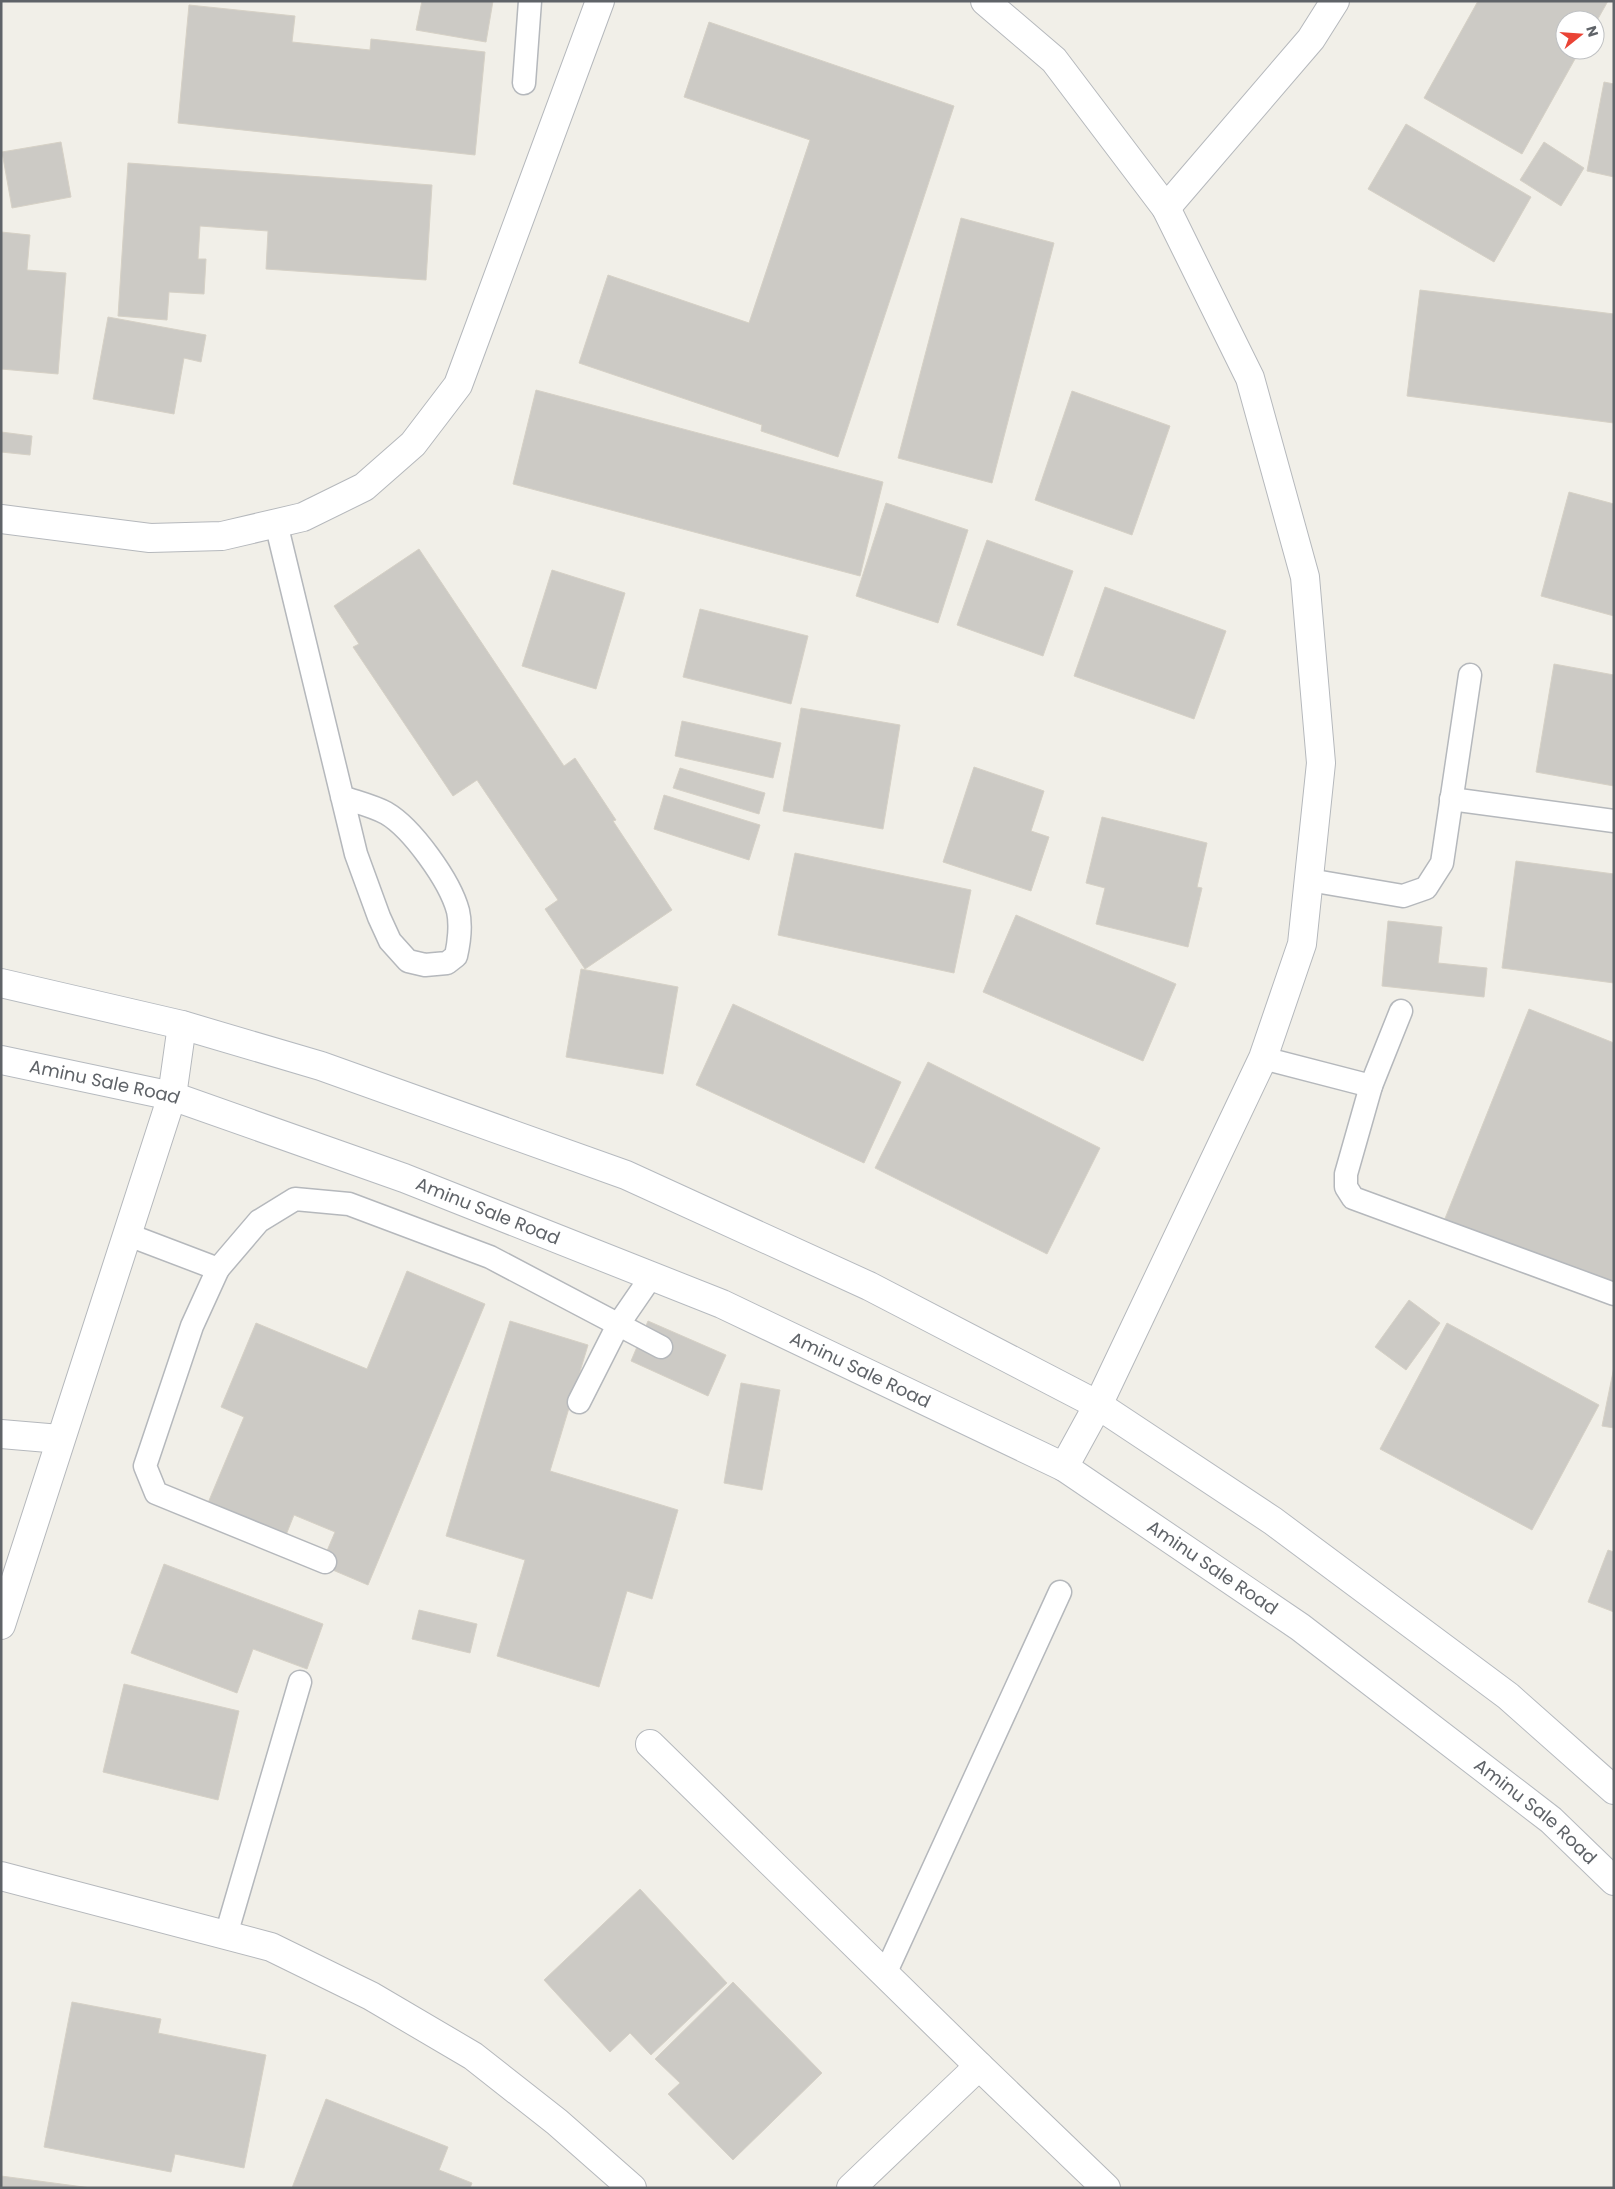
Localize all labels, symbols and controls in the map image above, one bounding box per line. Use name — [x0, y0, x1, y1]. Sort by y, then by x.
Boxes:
north arrow — [1555, 10, 1605, 60]
text: N — [1581, 23, 1604, 39]
street label: Aminu Sale Road — [27, 1053, 184, 1110]
street label: Aminu Sale Road — [412, 1171, 564, 1251]
street label: Aminu Sale Road — [786, 1325, 935, 1414]
street label: Aminu Sale Road — [1142, 1514, 1283, 1620]
street label: Aminu Sale Road — [1469, 1752, 1602, 1870]

